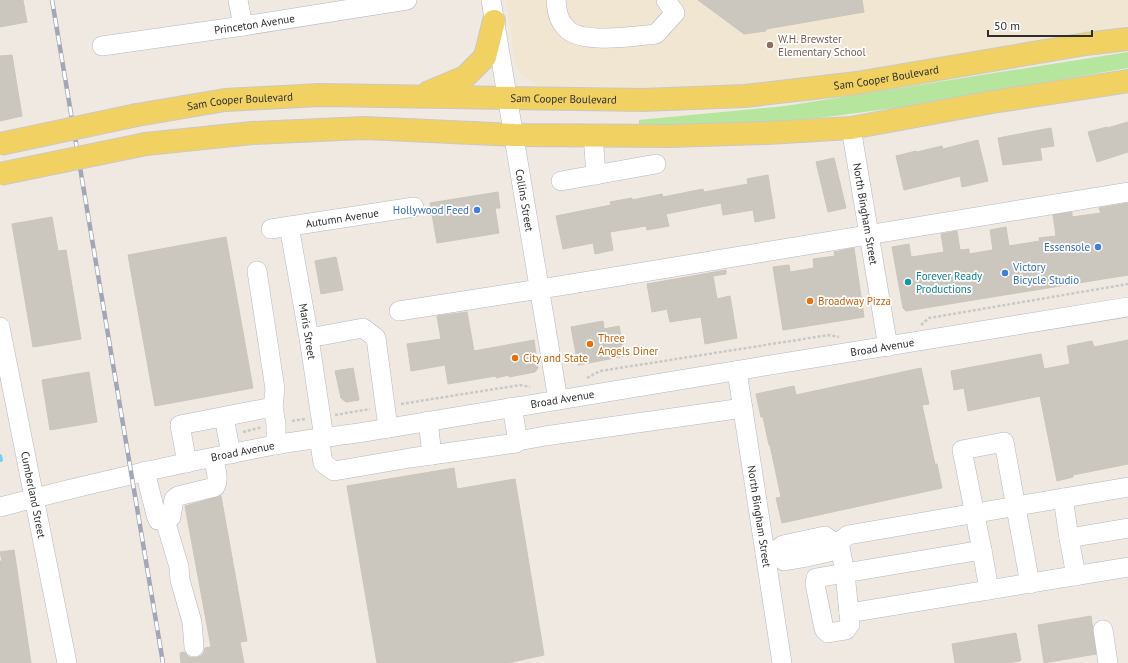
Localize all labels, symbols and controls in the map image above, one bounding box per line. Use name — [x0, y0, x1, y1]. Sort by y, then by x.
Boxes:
street label: Princeton Avenue — [213, 11, 296, 37]
scale bar — [988, 12, 1092, 38]
text: 50 m — [994, 18, 1020, 33]
place label: W.H. Brewster Elementary School — [778, 32, 866, 59]
marker: W.H. Brewster Elementary School — [765, 40, 775, 50]
street label: Sam Cooper Boulevard — [833, 62, 940, 93]
street label: Sam Cooper Boulevard — [186, 89, 293, 113]
street label: Sam Cooper Boulevard — [510, 91, 617, 107]
street label: North Bingham Street — [850, 162, 881, 266]
street label: Collins Street — [512, 168, 537, 233]
place label: Hollywood Feed — [393, 203, 469, 217]
street label: Autumn Avenue — [305, 205, 380, 231]
marker: Hollywood Feed — [472, 205, 482, 215]
place label: Essensole — [1044, 240, 1090, 254]
marker: Essensole — [1093, 242, 1103, 252]
place label: Victory Bicycle Studio — [1012, 260, 1079, 287]
marker: Victory Bicycle Studio — [1000, 268, 1010, 278]
place label: Forever Ready Productions — [916, 269, 983, 296]
marker: Forever Ready Productions — [903, 277, 913, 287]
place label: Broadway Pizza — [818, 294, 891, 308]
marker: Broadway Pizza — [805, 296, 815, 306]
street label: Maris Street — [296, 302, 319, 361]
place label: Three Angels Diner — [598, 331, 658, 358]
street label: Broad Avenue — [849, 335, 916, 359]
marker: Three Angels Diner — [585, 339, 595, 349]
place label: City and State — [523, 351, 589, 365]
marker: City and State — [510, 353, 520, 363]
street label: Broad Avenue — [529, 387, 596, 411]
street label: Broad Avenue — [210, 438, 276, 464]
street label: Cumberland Street — [18, 450, 49, 539]
street label: North Bingham Street — [745, 464, 774, 568]

